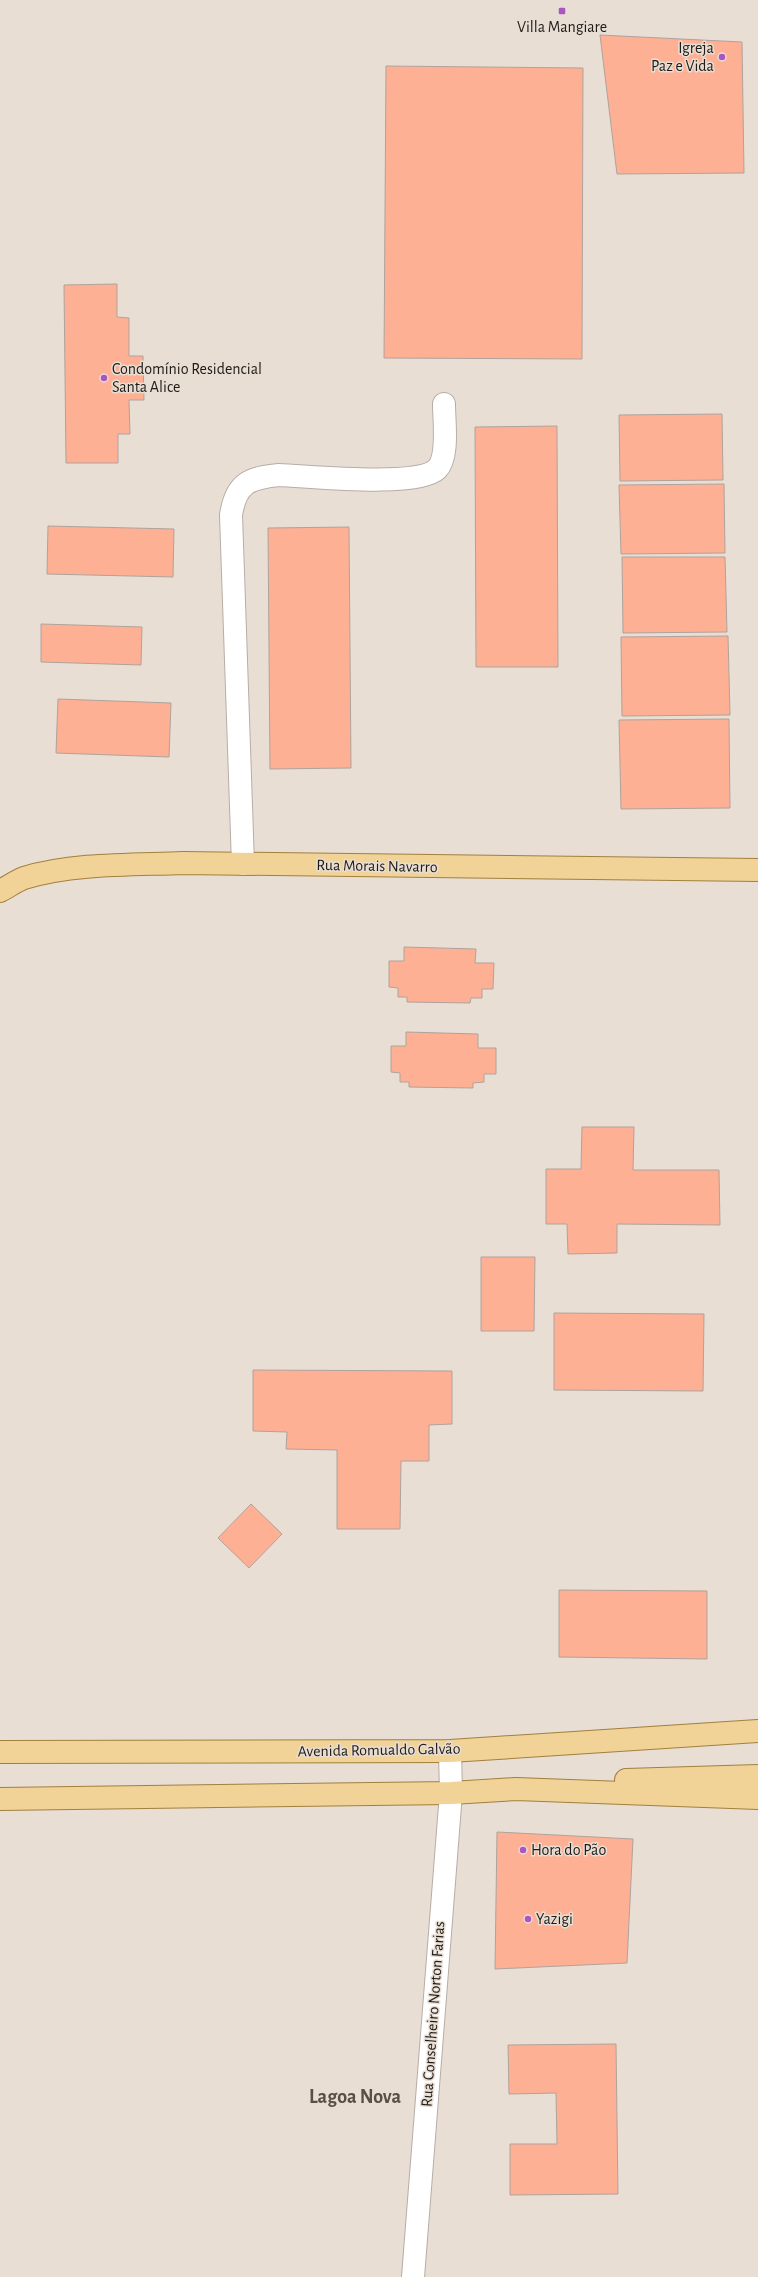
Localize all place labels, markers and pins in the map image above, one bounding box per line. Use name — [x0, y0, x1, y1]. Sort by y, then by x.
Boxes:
marker: Villa Mangiare — [557, 6, 567, 16]
place label: Villa Mangiare — [517, 19, 607, 35]
place label: Igreja Paz e Vida — [651, 40, 714, 74]
marker: Igreja Paz e Vida — [717, 52, 727, 62]
place label: Condomínio Residencial Santa Alice — [112, 361, 262, 395]
marker: Condomínio Residencial Santa Alice — [99, 373, 109, 383]
place label: Hora do Pão — [531, 1842, 606, 1858]
marker: Hora do Pão — [518, 1845, 528, 1855]
place label: Yazigi — [536, 1911, 573, 1927]
marker: Yazigi — [523, 1914, 533, 1924]

